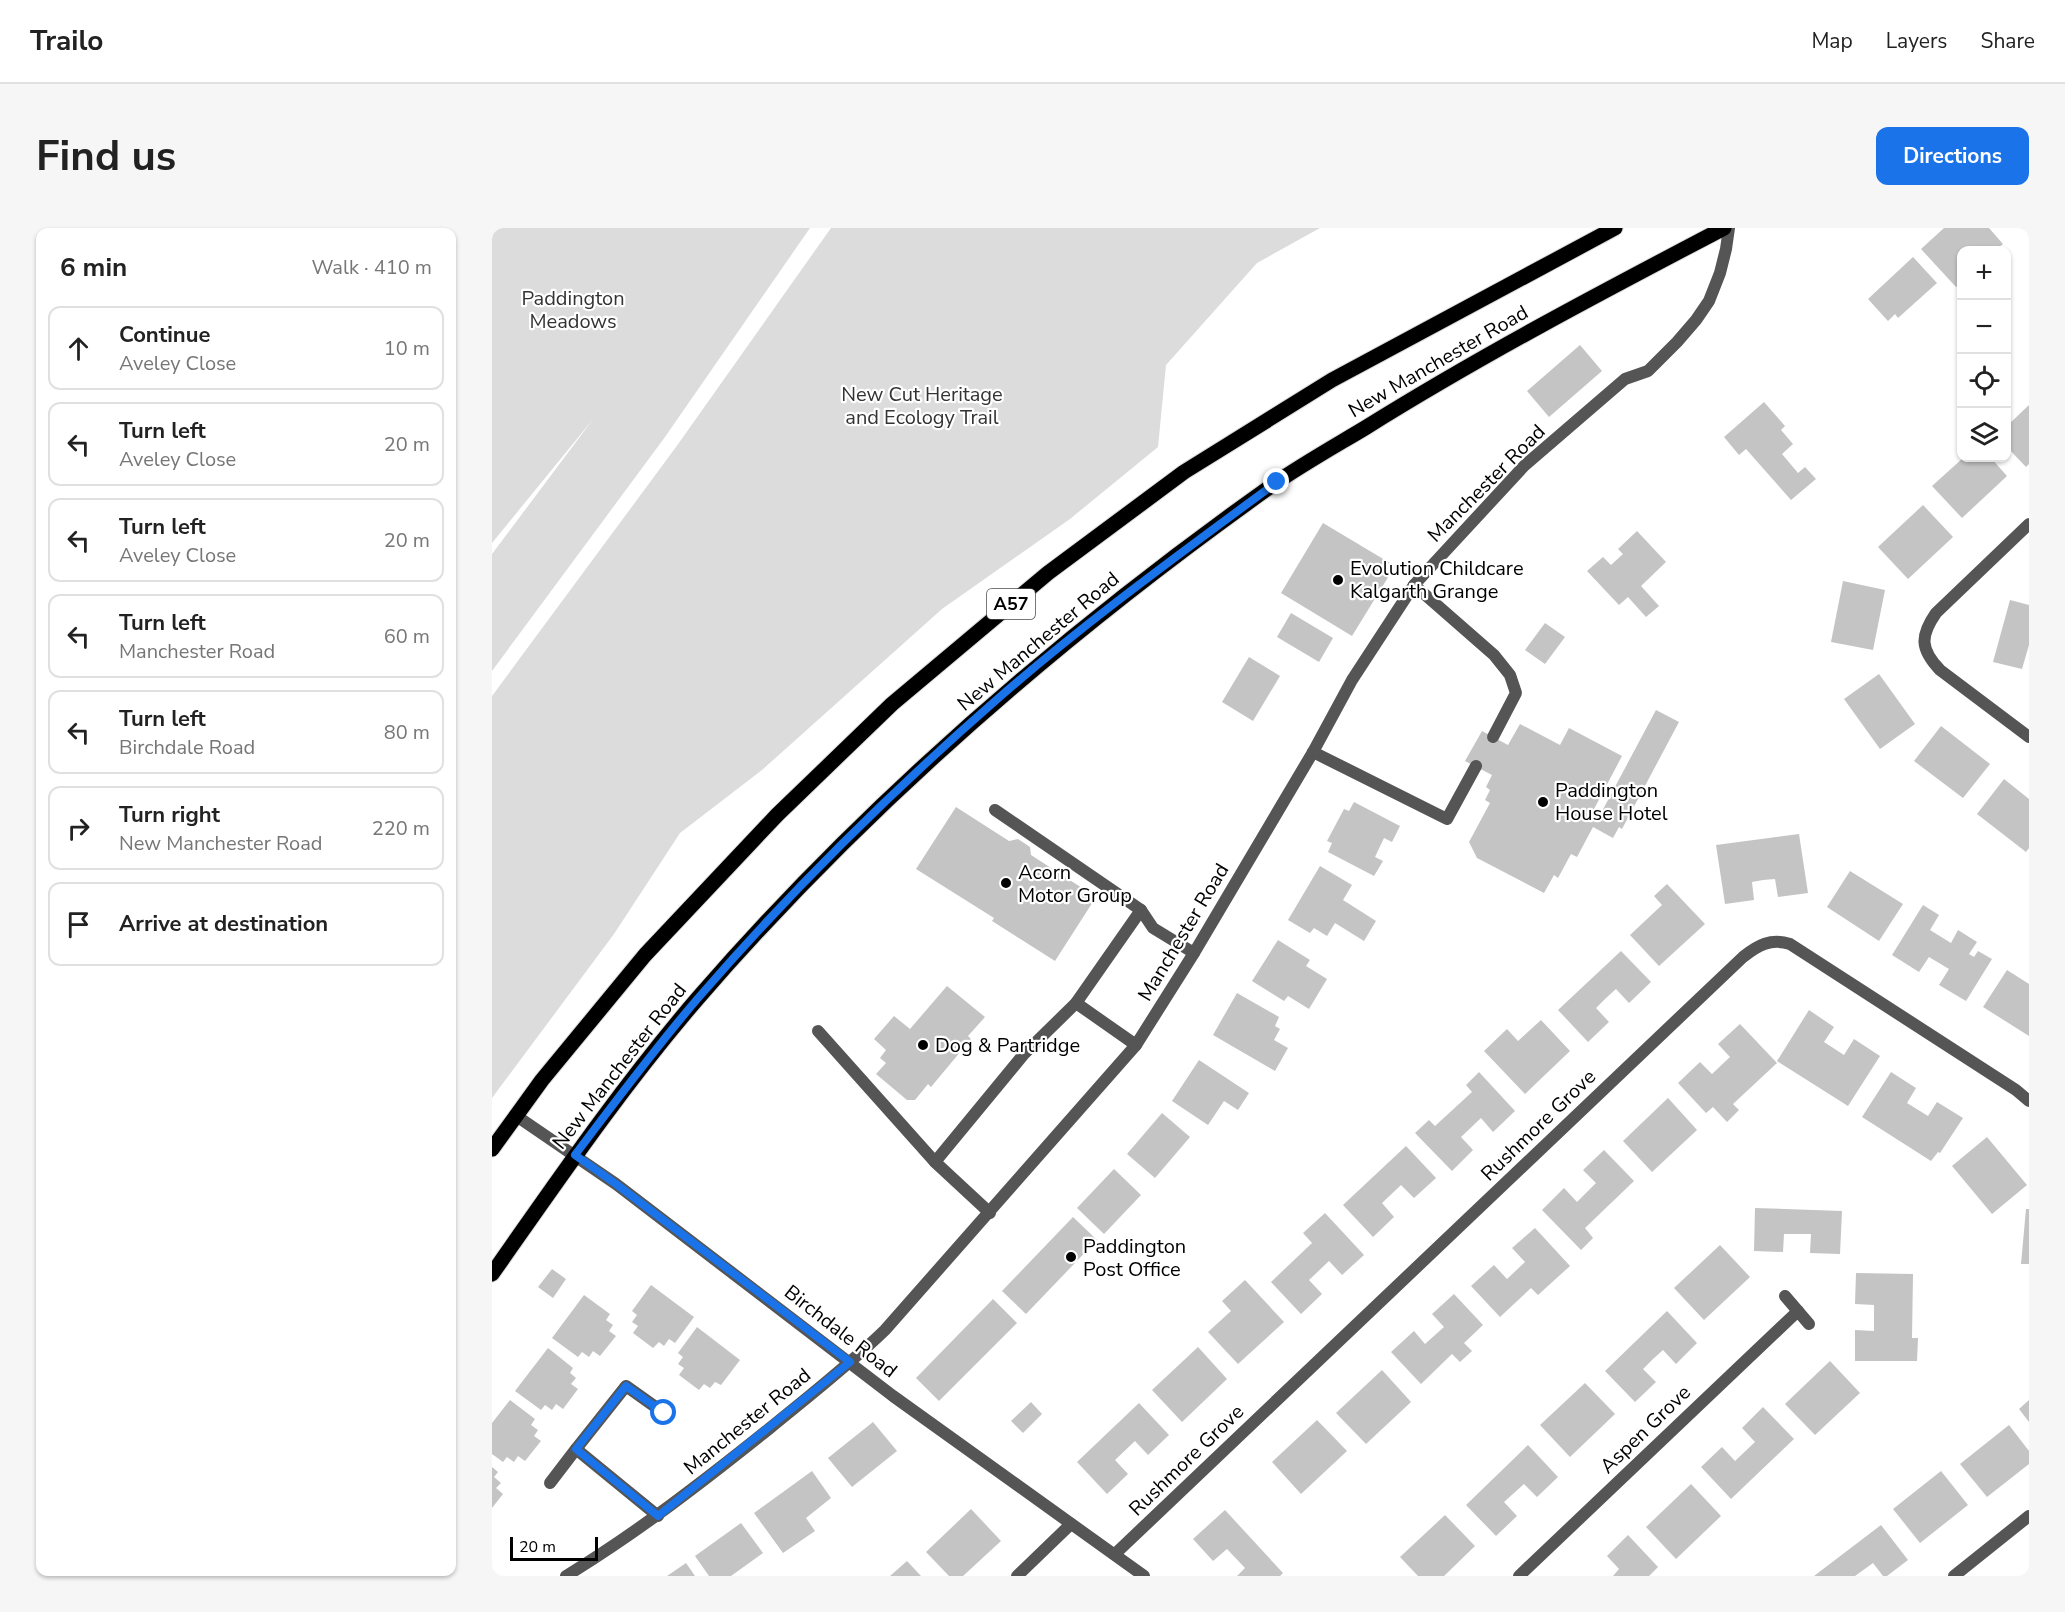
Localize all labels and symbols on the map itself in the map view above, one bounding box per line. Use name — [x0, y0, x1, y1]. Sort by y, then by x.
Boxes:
park label: Paddington Meadows — [521, 285, 625, 335]
street label: New Manchester Road — [1343, 299, 1533, 424]
park label: New Cut Heritage and Ecology Trail — [841, 381, 1003, 431]
street label: Manchester Road — [1422, 419, 1551, 548]
route end — [1263, 468, 1289, 494]
place label: Evolution Childcare Kalgarth Grange — [1350, 555, 1524, 605]
street label: New Manchester Road — [952, 566, 1125, 717]
marker: Evolution Childcare Kalgarth Grange — [1331, 573, 1345, 587]
road number: A57 — [987, 589, 1035, 619]
place label: Paddington House Hotel — [1555, 777, 1668, 827]
marker: Paddington House Hotel — [1536, 795, 1550, 809]
street label: Manchester Road — [1132, 858, 1235, 1006]
place label: Acorn Motor Group — [1018, 859, 1132, 909]
marker: Acorn Motor Group — [999, 876, 1013, 890]
street label: New Manchester Road — [546, 978, 693, 1155]
place label: Dog & Partridge — [935, 1032, 1080, 1059]
marker: Dog & Partridge — [916, 1038, 930, 1052]
street label: Rushmore Grove — [1475, 1064, 1602, 1187]
place label: Paddington Post Office — [1083, 1233, 1186, 1283]
marker: Paddington Post Office — [1064, 1250, 1078, 1264]
street label: Birchdale Road — [779, 1279, 903, 1384]
street label: Manchester Road — [678, 1362, 817, 1481]
street label: Aspen Grove — [1594, 1379, 1697, 1479]
route start — [650, 1399, 676, 1425]
street label: Rushmore Grove — [1123, 1399, 1250, 1522]
scale bar — [510, 1534, 598, 1562]

